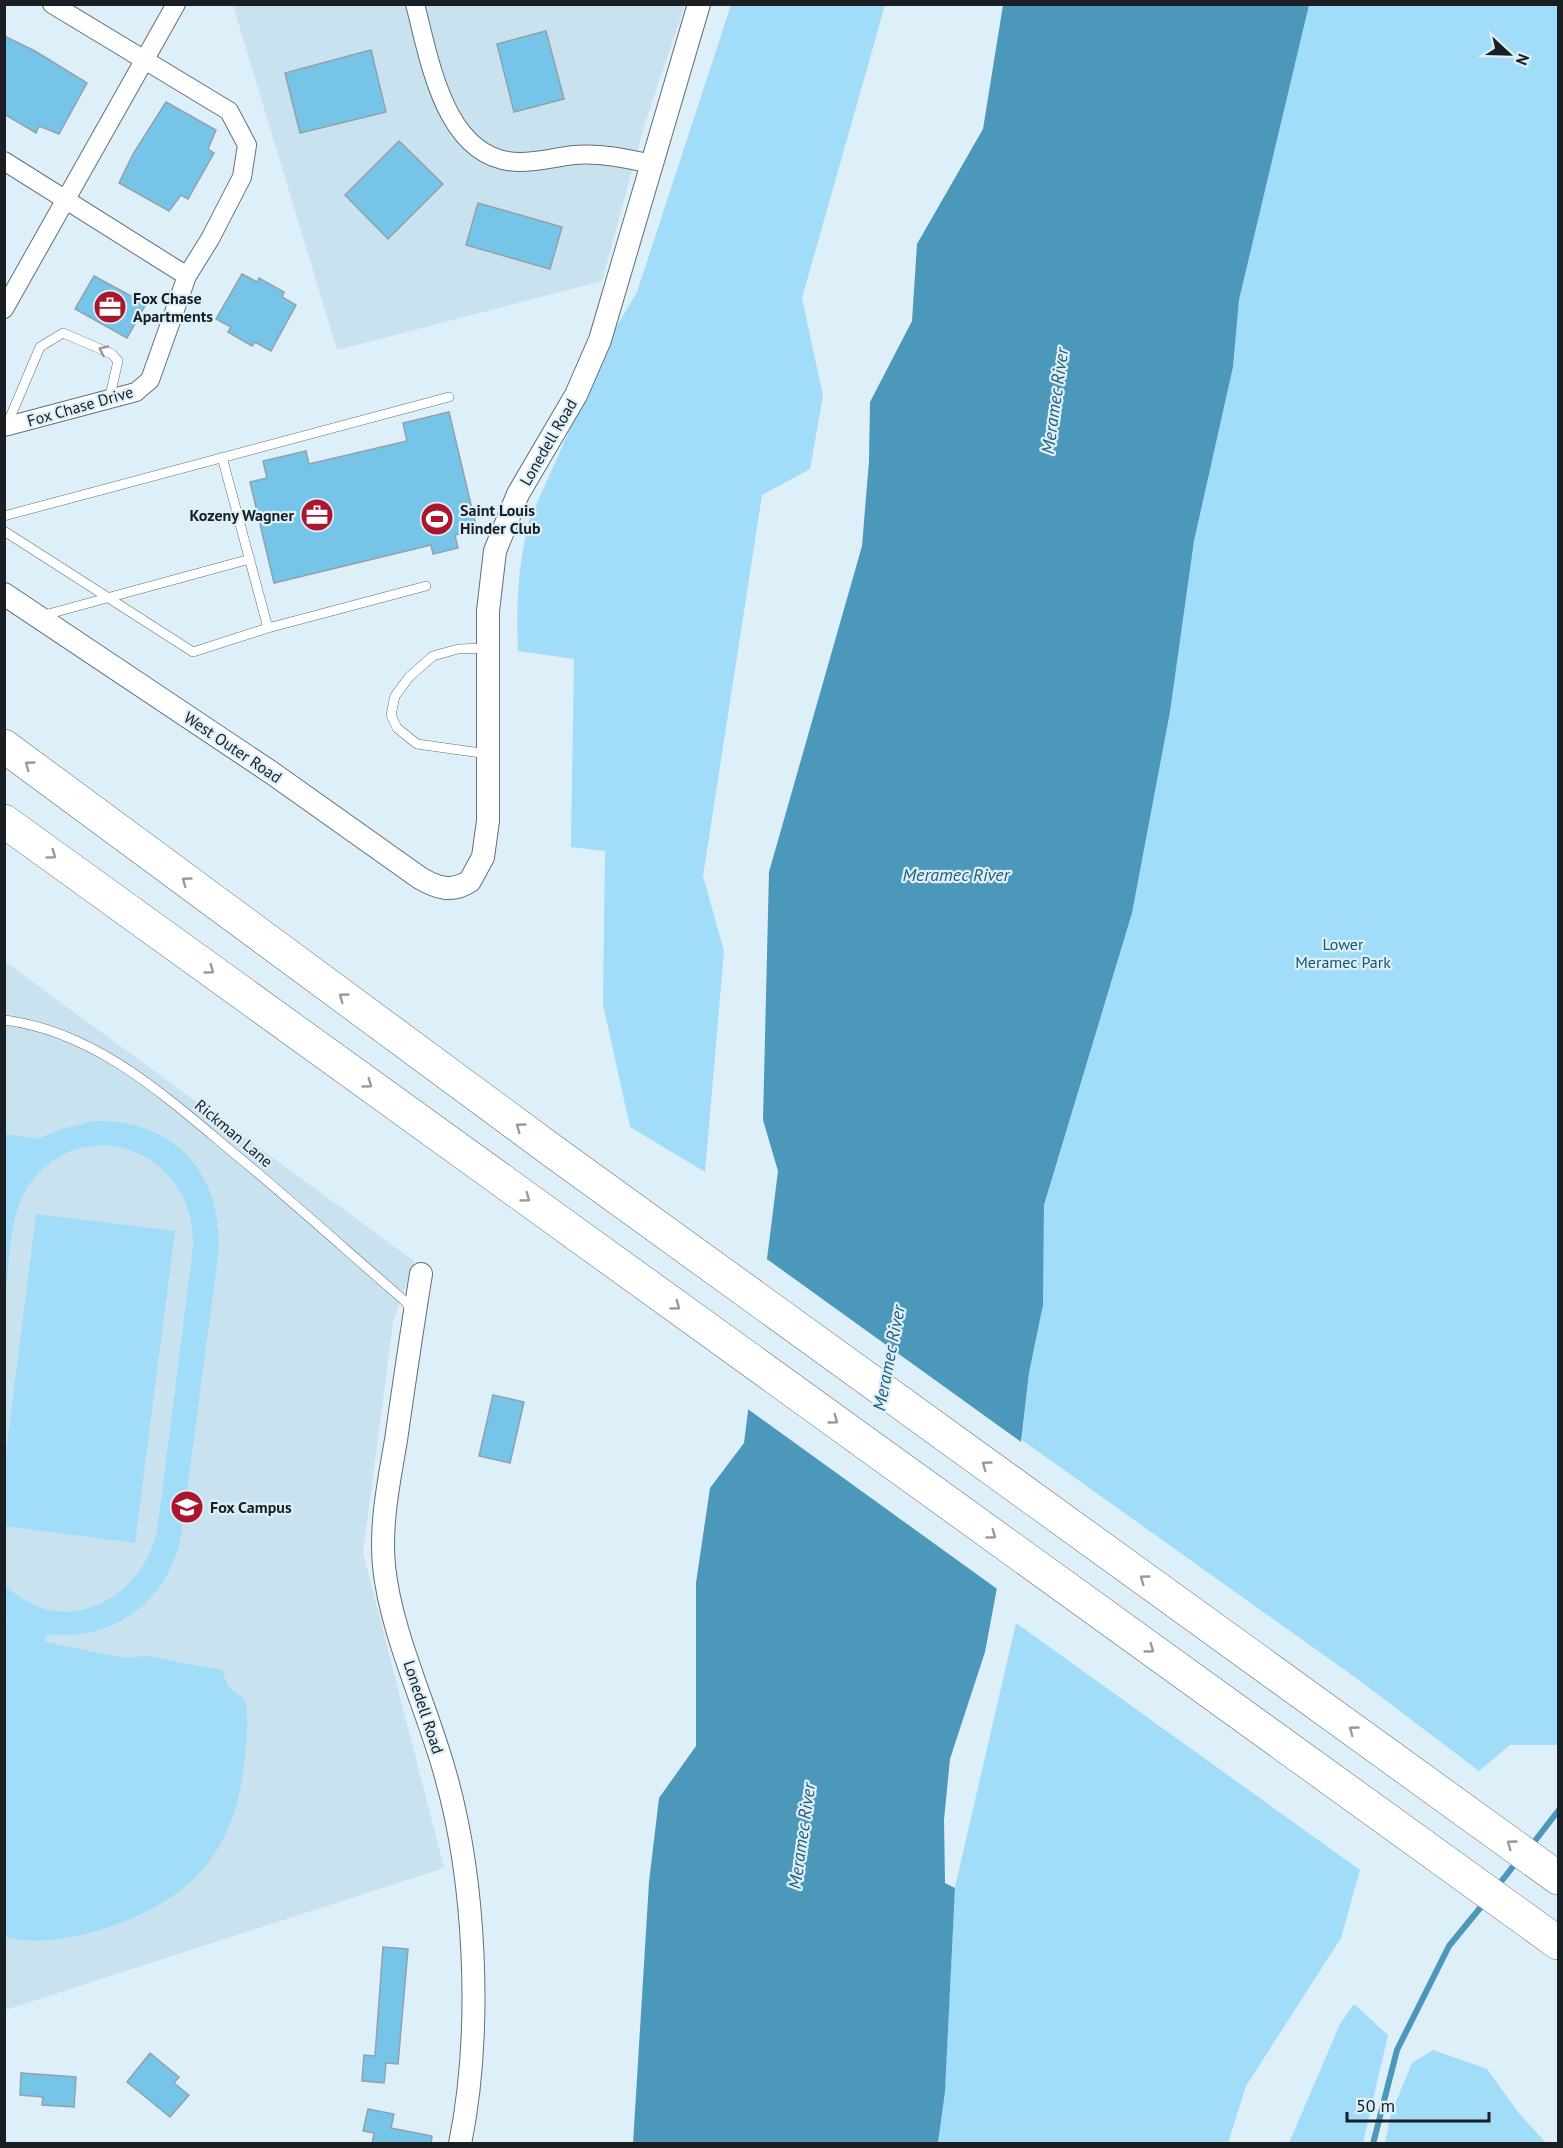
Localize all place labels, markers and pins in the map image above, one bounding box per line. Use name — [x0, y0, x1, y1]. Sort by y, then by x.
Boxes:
place label: Fox Chase Apartments — [133, 288, 213, 326]
office icon: Fox Chase Apartments — [92, 289, 128, 325]
office icon: Kozeny Wagner — [299, 497, 335, 533]
place label: Saint Louis Hinder Club — [460, 500, 541, 538]
sports icon: Saint Louis Hinder Club — [419, 501, 455, 537]
place label: Kozeny Wagner — [190, 505, 294, 525]
school or university icon: Fox Campus — [169, 1489, 205, 1525]
place label: Fox Campus — [210, 1497, 292, 1517]

